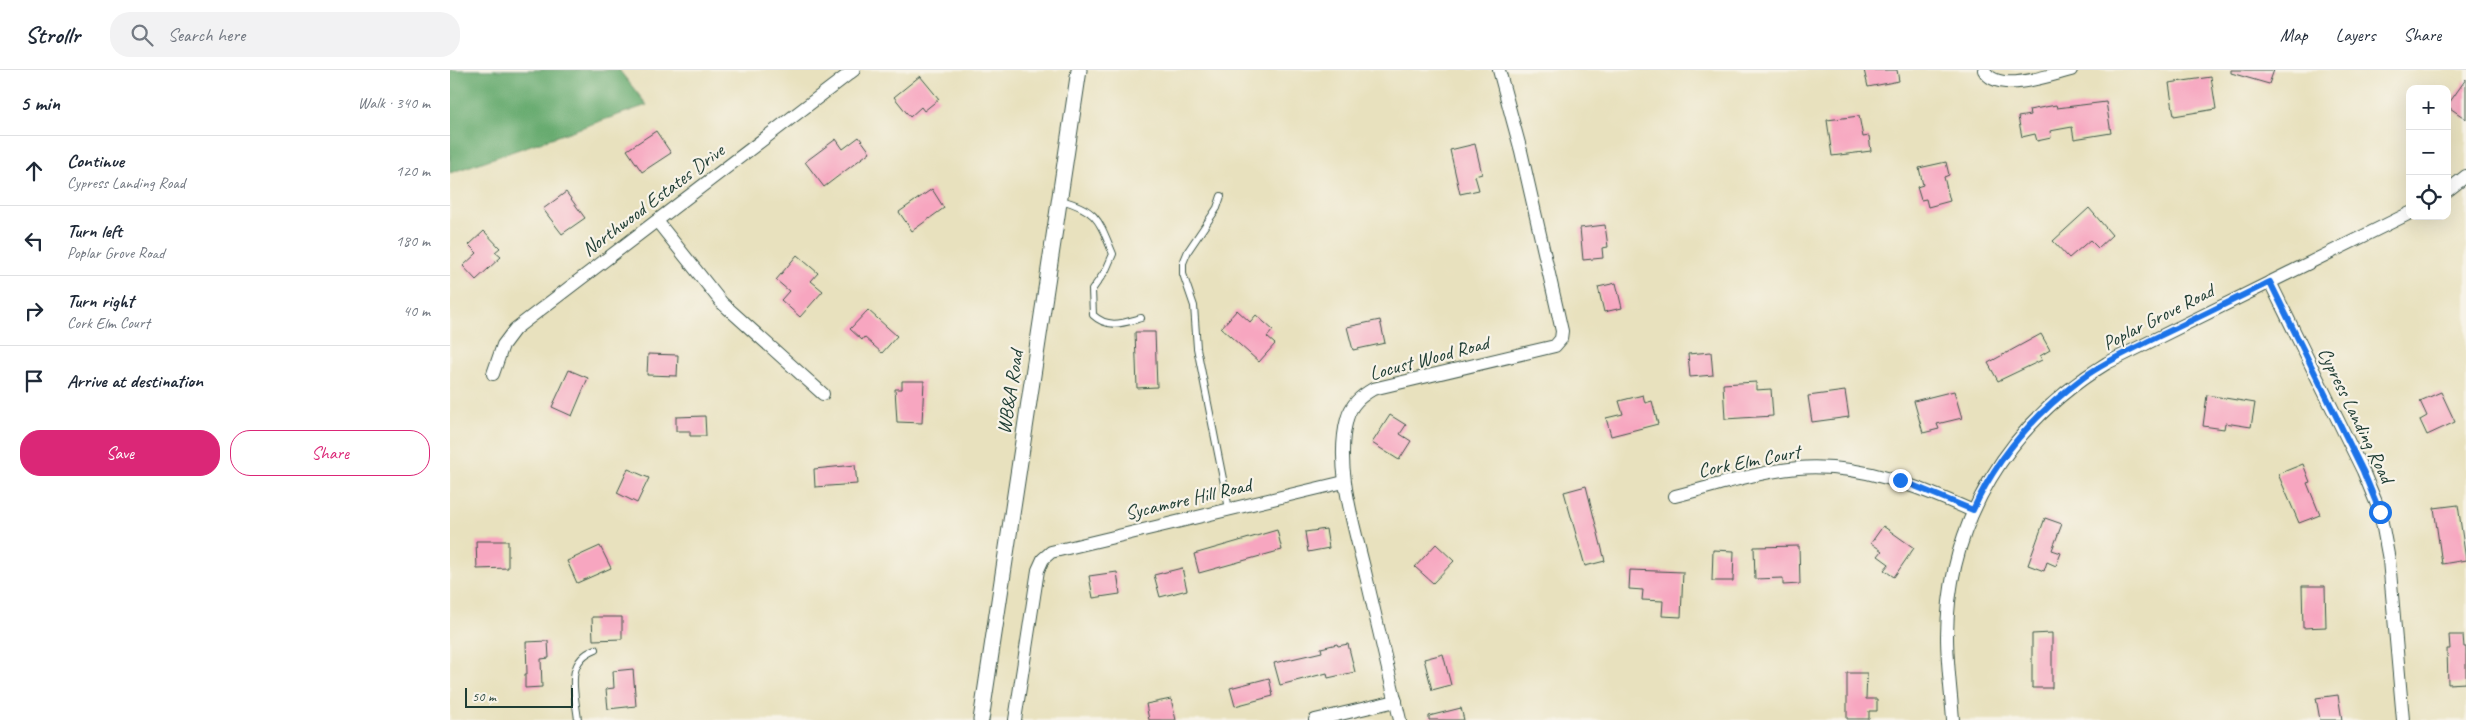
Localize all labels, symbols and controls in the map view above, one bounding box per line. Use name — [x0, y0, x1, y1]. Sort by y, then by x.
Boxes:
search box — [110, 12, 460, 57]
text: Strollr — [25, 20, 80, 50]
icon: search — [128, 21, 156, 49]
text: Search here — [168, 23, 245, 47]
text: Map — [2280, 24, 2308, 46]
text: Layers — [2336, 24, 2375, 46]
text: Share — [2403, 24, 2441, 46]
map controls — [2406, 85, 2451, 220]
button: + — [2406, 85, 2451, 130]
text: 5 min — [20, 90, 60, 116]
text: Walk · 340 m — [358, 93, 430, 113]
button: − — [2406, 130, 2451, 175]
street label: Northwood Estates Drive — [577, 137, 731, 262]
text: Continue — [67, 149, 124, 173]
icon: ahead — [20, 157, 48, 185]
text: 120 m — [396, 161, 430, 181]
text: Cypress Landing Road — [67, 173, 185, 193]
button: locate — [2406, 175, 2451, 220]
text: Turn left — [67, 219, 122, 243]
icon: left — [20, 227, 48, 255]
text: 180 m — [396, 231, 430, 251]
text: Poplar Grove Road — [67, 243, 164, 263]
street label: Poplar Grove Road — [2098, 277, 2221, 356]
text: Turn right — [67, 289, 134, 313]
icon: right — [20, 297, 48, 325]
text: 40 m — [403, 301, 430, 321]
text: Cork Elm Court — [67, 313, 150, 333]
street label: Locust Wood Road — [1367, 329, 1495, 386]
street label: Cypress Landing Road — [2312, 343, 2401, 490]
street label: WB&A Road — [991, 345, 1029, 436]
icon: arrive — [20, 367, 48, 395]
text: Arrive at destination — [67, 369, 203, 393]
button: Save — [20, 430, 220, 476]
button: Share — [230, 430, 430, 476]
street label: Cork Elm Court — [1696, 438, 1806, 483]
route end — [1889, 469, 1912, 492]
street label: Sycamore Hill Road — [1122, 472, 1257, 526]
route start — [2369, 501, 2392, 524]
scale bar — [465, 685, 572, 708]
text: 50 m — [472, 688, 496, 705]

